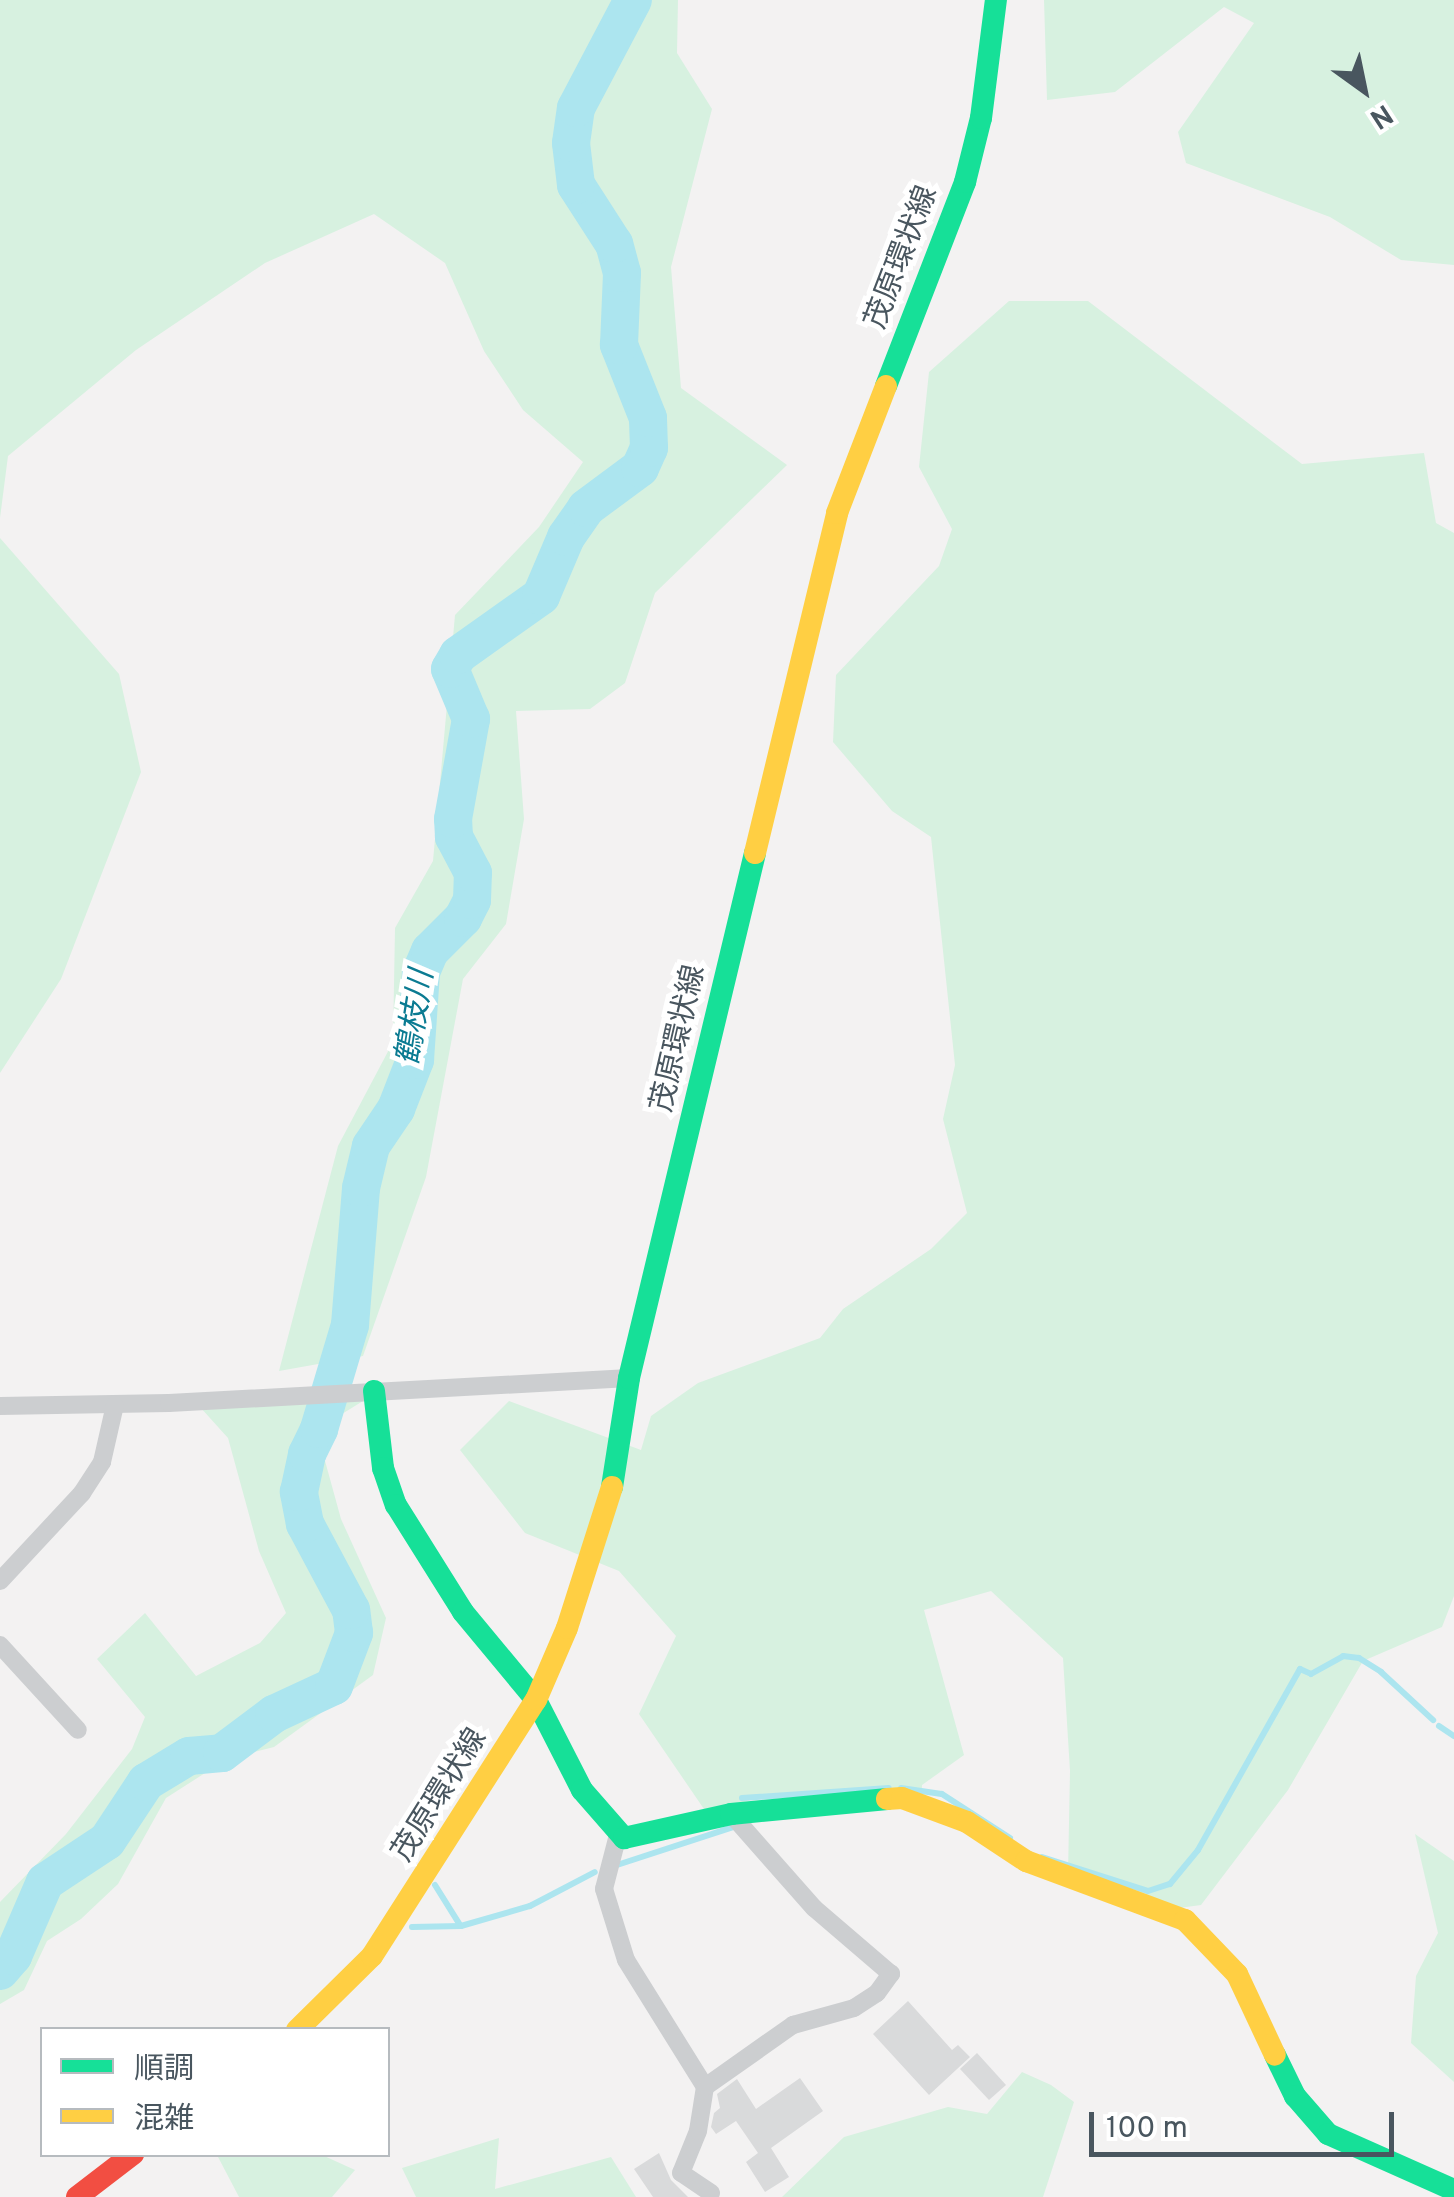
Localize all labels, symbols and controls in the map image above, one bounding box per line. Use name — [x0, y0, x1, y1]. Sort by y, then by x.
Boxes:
north arrow — [1314, 40, 1414, 140]
text: N — [1362, 95, 1399, 136]
street label: 茂原環状線 — [859, 182, 947, 334]
street label: 茂原環状線 — [646, 962, 714, 1116]
water label: 鶴枝川 — [391, 968, 443, 1068]
street label: 茂原環状線 — [386, 1723, 496, 1869]
legend — [40, 2027, 390, 2157]
text: 順調 — [134, 2052, 194, 2089]
scale bar — [1094, 2092, 1399, 2154]
text: 混雑 — [134, 2102, 194, 2139]
text: 100 m — [1106, 2111, 1188, 2148]

